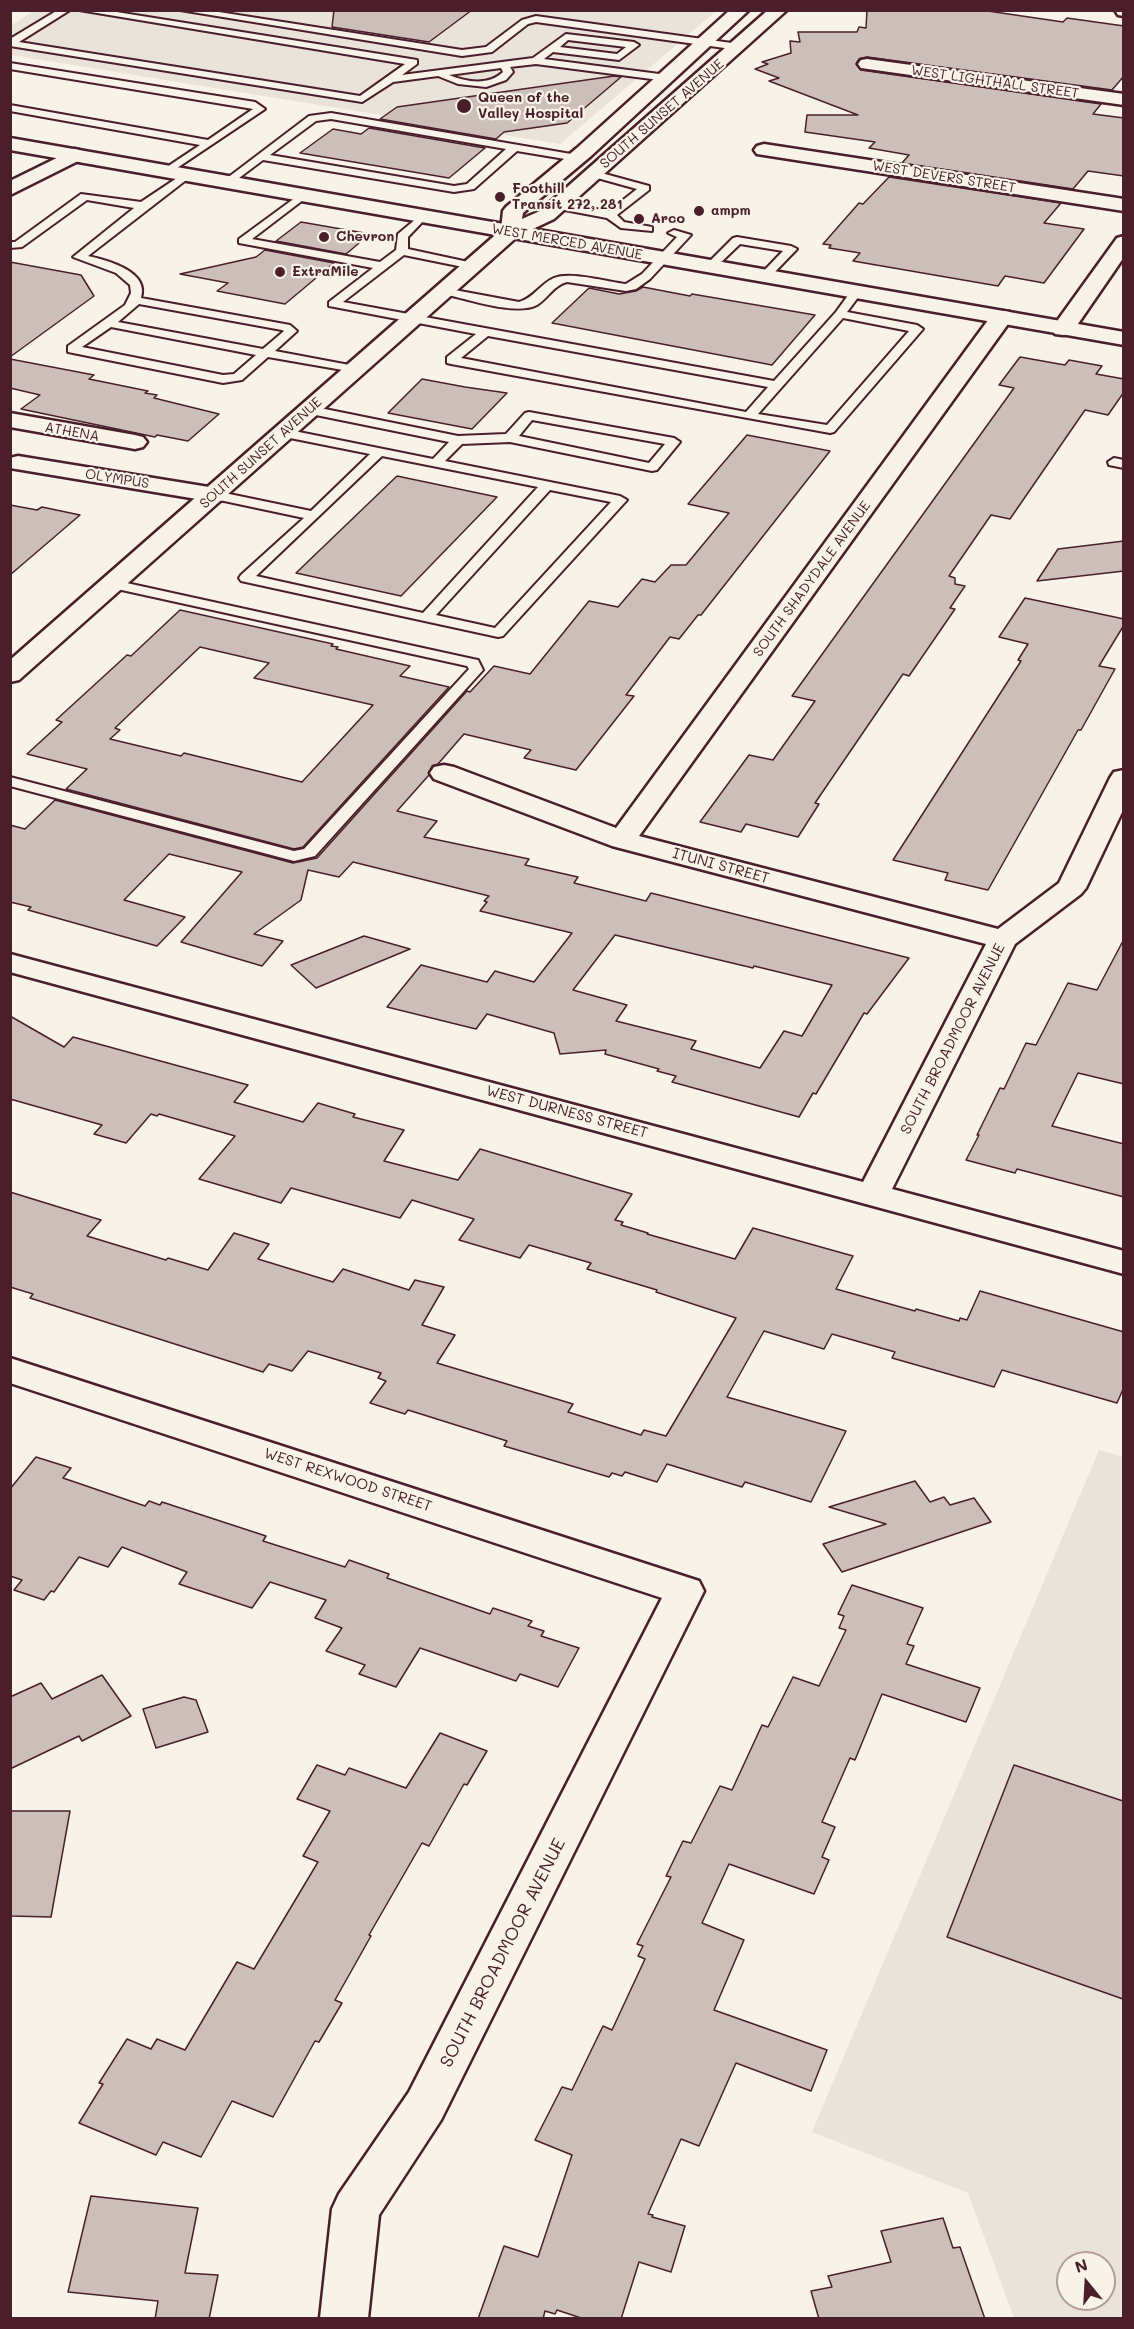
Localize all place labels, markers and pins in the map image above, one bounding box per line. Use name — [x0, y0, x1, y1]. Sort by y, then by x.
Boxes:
place label: Queen of the Valley Hospital — [478, 90, 583, 122]
marker: Queen of the Valley Hospital — [455, 97, 473, 115]
place label: Foothill Transit 272, 281 — [512, 181, 623, 214]
marker: Foothill Transit 272, 281 — [493, 190, 507, 204]
place label: ampm — [711, 203, 751, 219]
marker: ampm — [692, 204, 706, 218]
place label: Arco — [651, 211, 685, 227]
marker: Arco — [632, 212, 646, 226]
place label: Chevron — [336, 229, 394, 245]
marker: Chevron — [317, 230, 331, 244]
place label: ExtraMile — [292, 264, 359, 280]
marker: ExtraMile — [273, 265, 287, 279]

